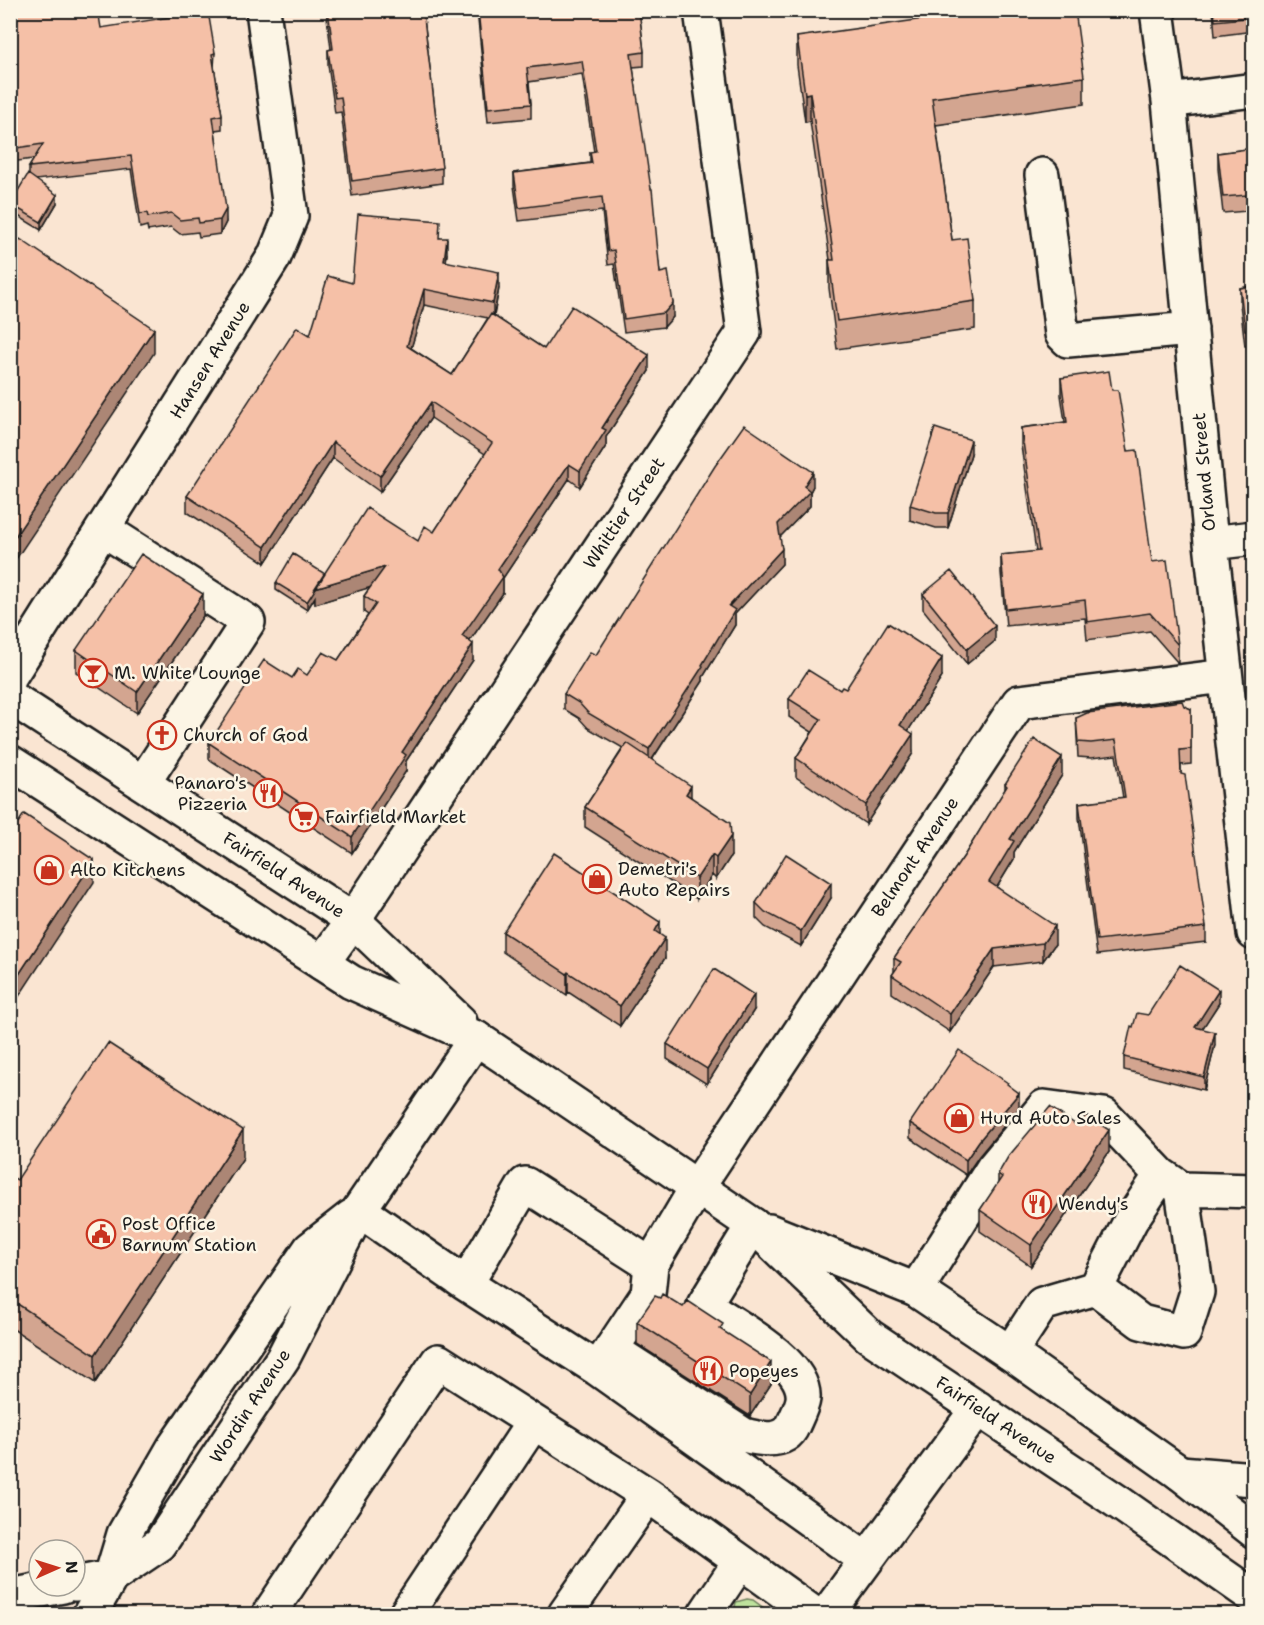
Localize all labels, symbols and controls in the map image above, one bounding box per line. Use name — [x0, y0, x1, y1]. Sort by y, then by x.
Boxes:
street label: Hansen Avenue — [164, 297, 256, 423]
street label: Orland Street — [1187, 412, 1221, 532]
street label: Whittier Street — [578, 452, 670, 574]
bar icon: M. White Lounge — [77, 657, 109, 689]
place label: M. White Lounge — [114, 661, 261, 685]
church icon: Church of God — [146, 719, 178, 751]
place label: Church of God — [183, 723, 308, 747]
place label: Panaro's Pizzeria — [174, 771, 247, 816]
restaurant icon: Panaro's Pizzeria — [252, 777, 284, 809]
street label: Belmont Avenue — [866, 792, 964, 922]
supermarket icon: Fairfield Market — [288, 801, 320, 833]
place label: Fairfield Market — [325, 805, 466, 829]
street label: Fairfield Avenue — [218, 827, 350, 923]
shop icon: Alto Kitchens — [33, 854, 65, 886]
place label: Demetri's Auto Repairs — [618, 857, 730, 902]
place label: Alto Kitchens — [70, 858, 186, 882]
shop icon: Demetri's Auto Repairs — [581, 863, 613, 895]
shop icon: Hurd Auto Sales — [943, 1102, 975, 1134]
place label: Hurd Auto Sales — [980, 1106, 1121, 1130]
restaurant icon: Wendy's — [1021, 1188, 1053, 1220]
place label: Wendy's — [1058, 1192, 1129, 1216]
place label: Post Office Barnum Station — [122, 1212, 257, 1257]
public building icon: Post Office Barnum Station — [85, 1218, 117, 1250]
street label: Wordin Avenue — [204, 1344, 296, 1468]
restaurant icon: Popeyes — [692, 1355, 724, 1387]
place label: Popeyes — [729, 1359, 799, 1383]
street label: Fairfield Avenue — [931, 1371, 1061, 1469]
north arrow — [27, 1538, 87, 1598]
text: N — [61, 1560, 82, 1574]

